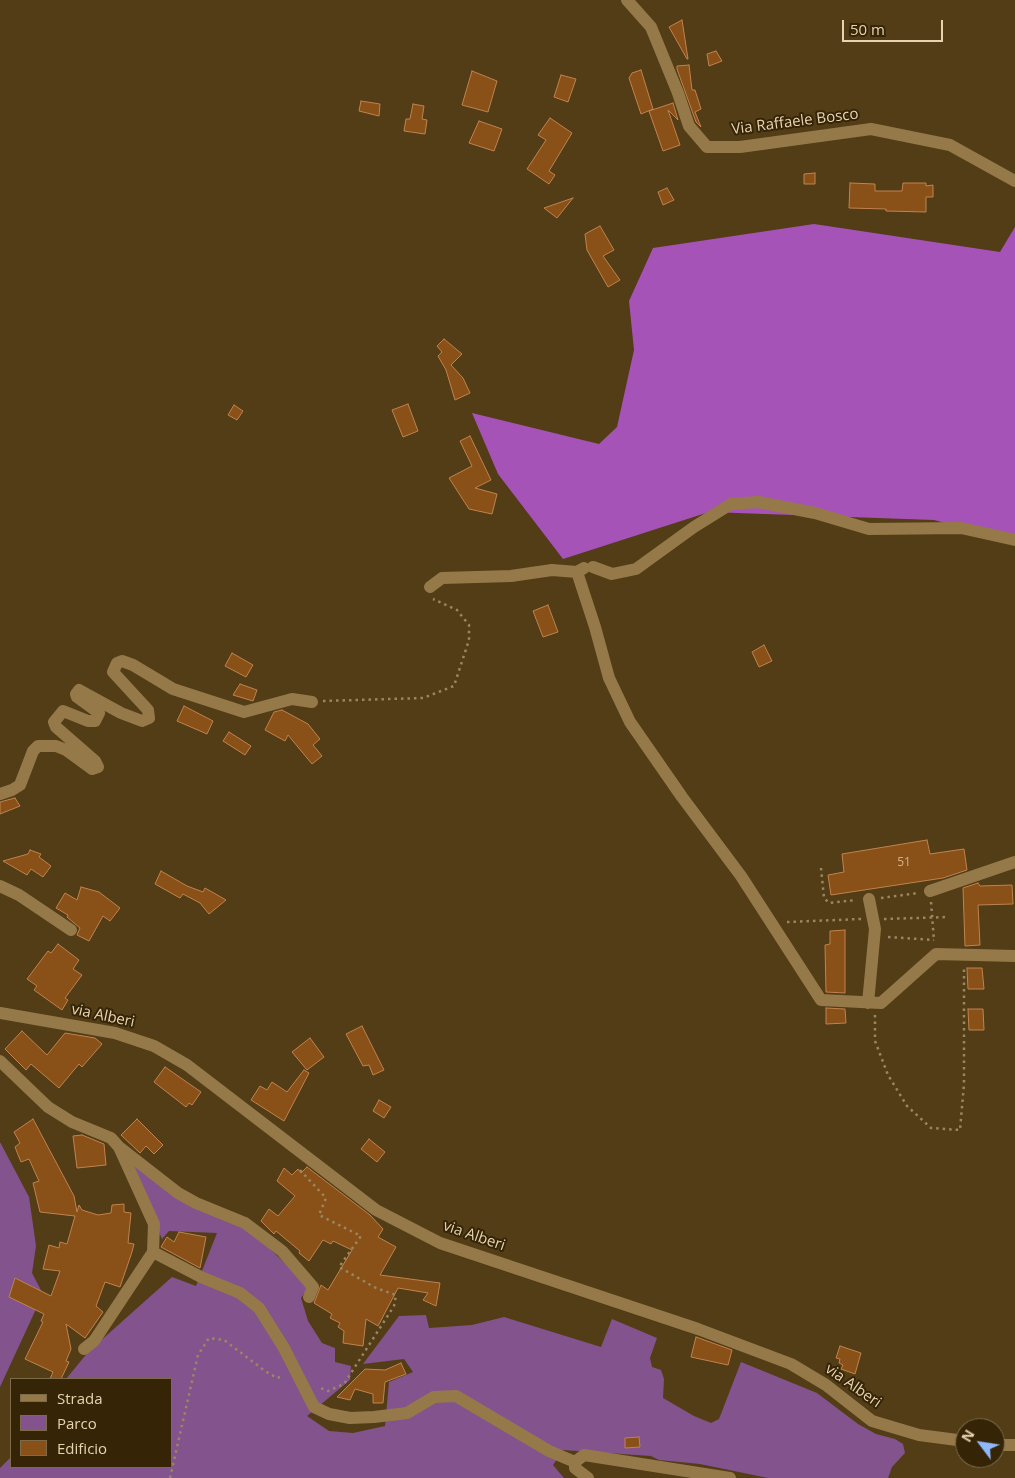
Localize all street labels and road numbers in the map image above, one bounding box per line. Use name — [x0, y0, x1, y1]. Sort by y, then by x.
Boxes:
street label: Via Raffaele Bosco — [731, 105, 859, 139]
street label: via Alberi — [70, 1001, 136, 1031]
street label: via Alberi — [441, 1217, 507, 1255]
street label: via Alberi — [822, 1360, 884, 1412]

